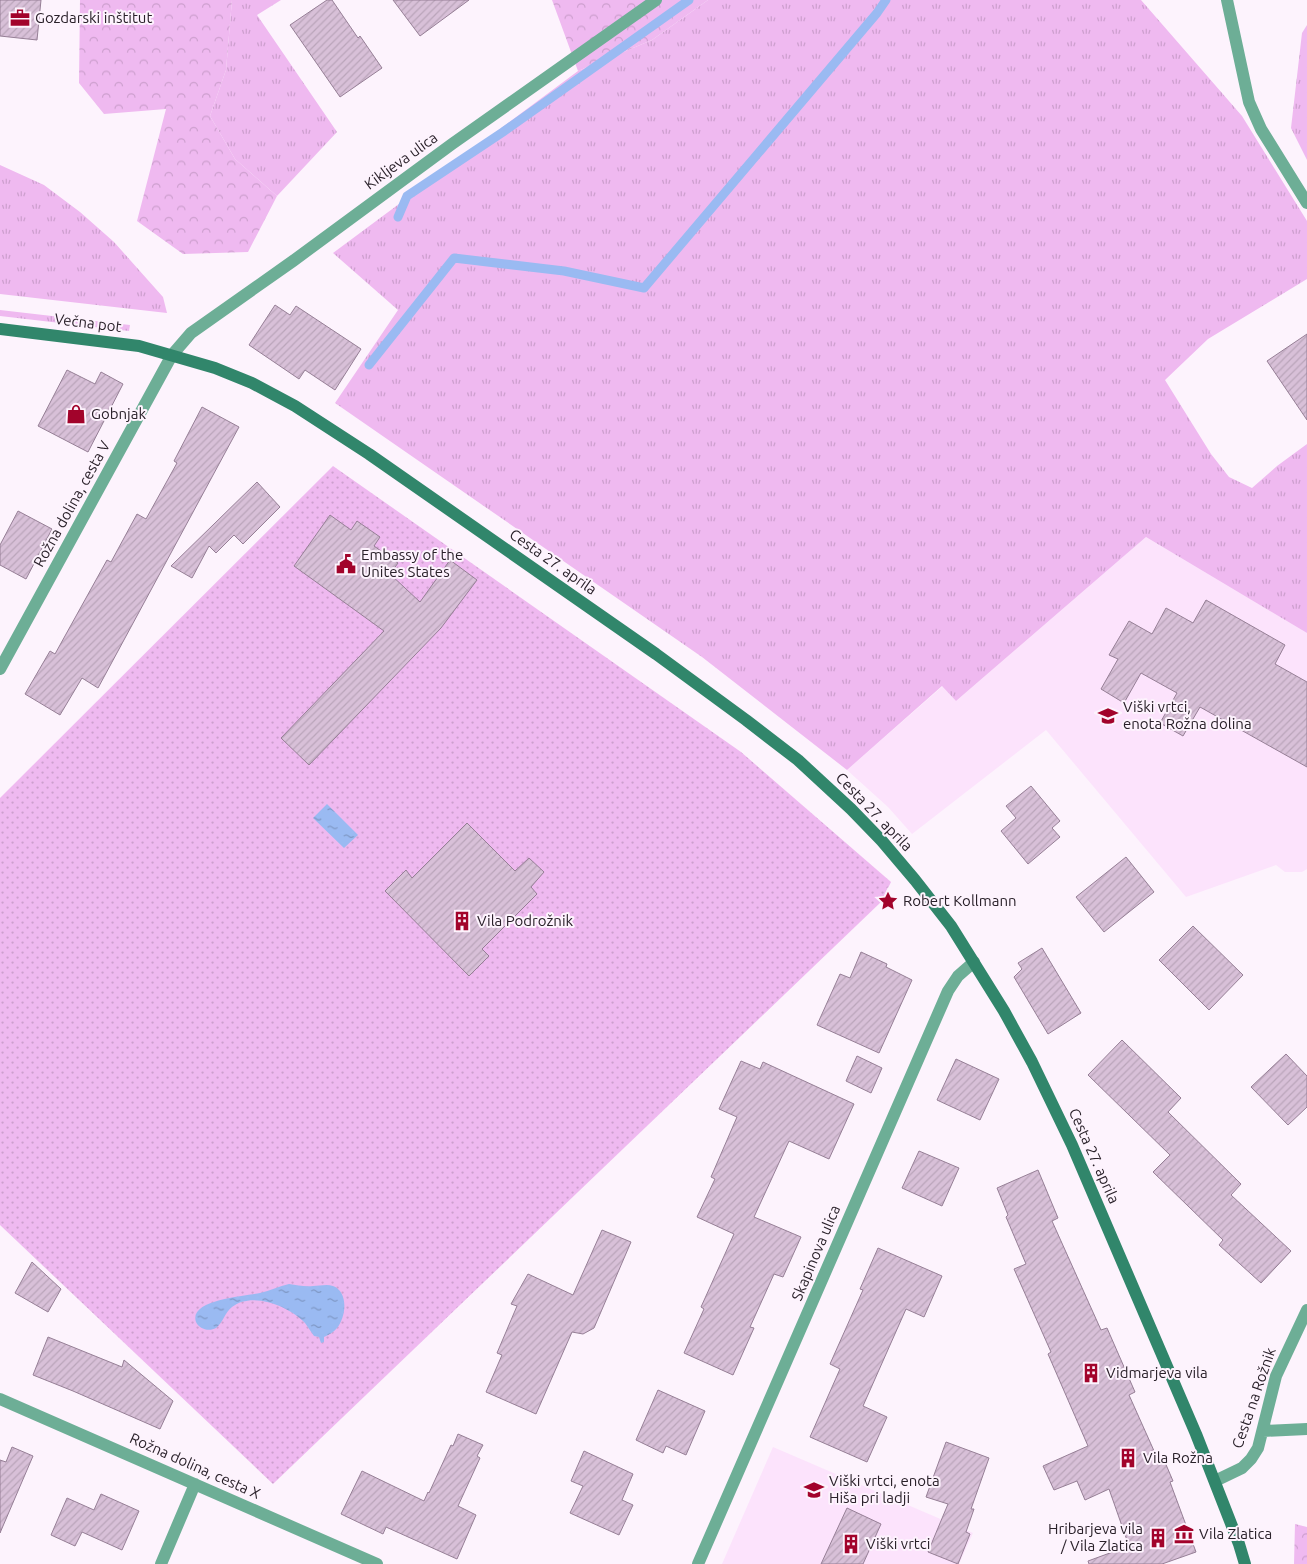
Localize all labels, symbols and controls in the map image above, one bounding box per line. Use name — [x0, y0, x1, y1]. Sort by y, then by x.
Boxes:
office icon: Gozdarski inštitut — [9, 7, 31, 29]
place label: Gozdarski inštitut — [35, 9, 152, 26]
street label: Kikljeva ulica — [361, 129, 440, 193]
street label: Večna pot — [54, 310, 123, 335]
shop icon: Gobnjak — [65, 403, 87, 425]
place label: Gobnjak — [91, 405, 146, 422]
street label: Rožna dolina, cesta V — [30, 437, 113, 570]
street label: Cesta 27. aprila — [506, 525, 600, 598]
place label: Embassy of the Unites States — [361, 546, 463, 580]
public building icon: Embassy of the Unites States — [335, 553, 357, 575]
place label: Viški vrtci, enota Rožna dolina — [1123, 698, 1252, 732]
school or university icon: Viški vrtci, enota Rožna dolina — [1097, 705, 1119, 727]
street label: Cesta 27. aprila — [833, 769, 916, 854]
place icon: Robert Kollmann — [877, 890, 899, 912]
place label: Robert Kollmann — [903, 892, 1017, 909]
building icon: Vila Podrožnik — [451, 910, 473, 932]
place label: Vila Podrožnik — [477, 912, 574, 929]
street label: Cesta 27. aprila — [1066, 1106, 1123, 1206]
street label: Skapinova ulica — [788, 1202, 843, 1303]
street label: Cesta na Rožnik — [1228, 1345, 1279, 1450]
building icon: Vidmarjeva vila — [1080, 1362, 1102, 1384]
place label: Vidmarjeva vila — [1106, 1364, 1208, 1381]
street label: Rožna dolina, cesta X — [127, 1429, 263, 1502]
building icon: Vila Rožna — [1117, 1447, 1139, 1469]
place label: Vila Rožna — [1143, 1449, 1213, 1466]
place label: Viški vrtci, enota Hiša pri ladji — [829, 1472, 940, 1506]
school or university icon: Viški vrtci, enota Hiša pri ladji — [803, 1479, 825, 1501]
place label: Hribarjeva vila / Vila Zlatica — [1048, 1520, 1143, 1554]
museum icon: Vila Zlatica — [1173, 1523, 1195, 1545]
place label: Vila Zlatica — [1199, 1525, 1272, 1542]
building icon: Hribarjeva vila / Vila Zlatica — [1147, 1527, 1169, 1549]
building icon: Viški vrtci — [840, 1533, 862, 1555]
place label: Viški vrtci — [866, 1535, 930, 1552]

